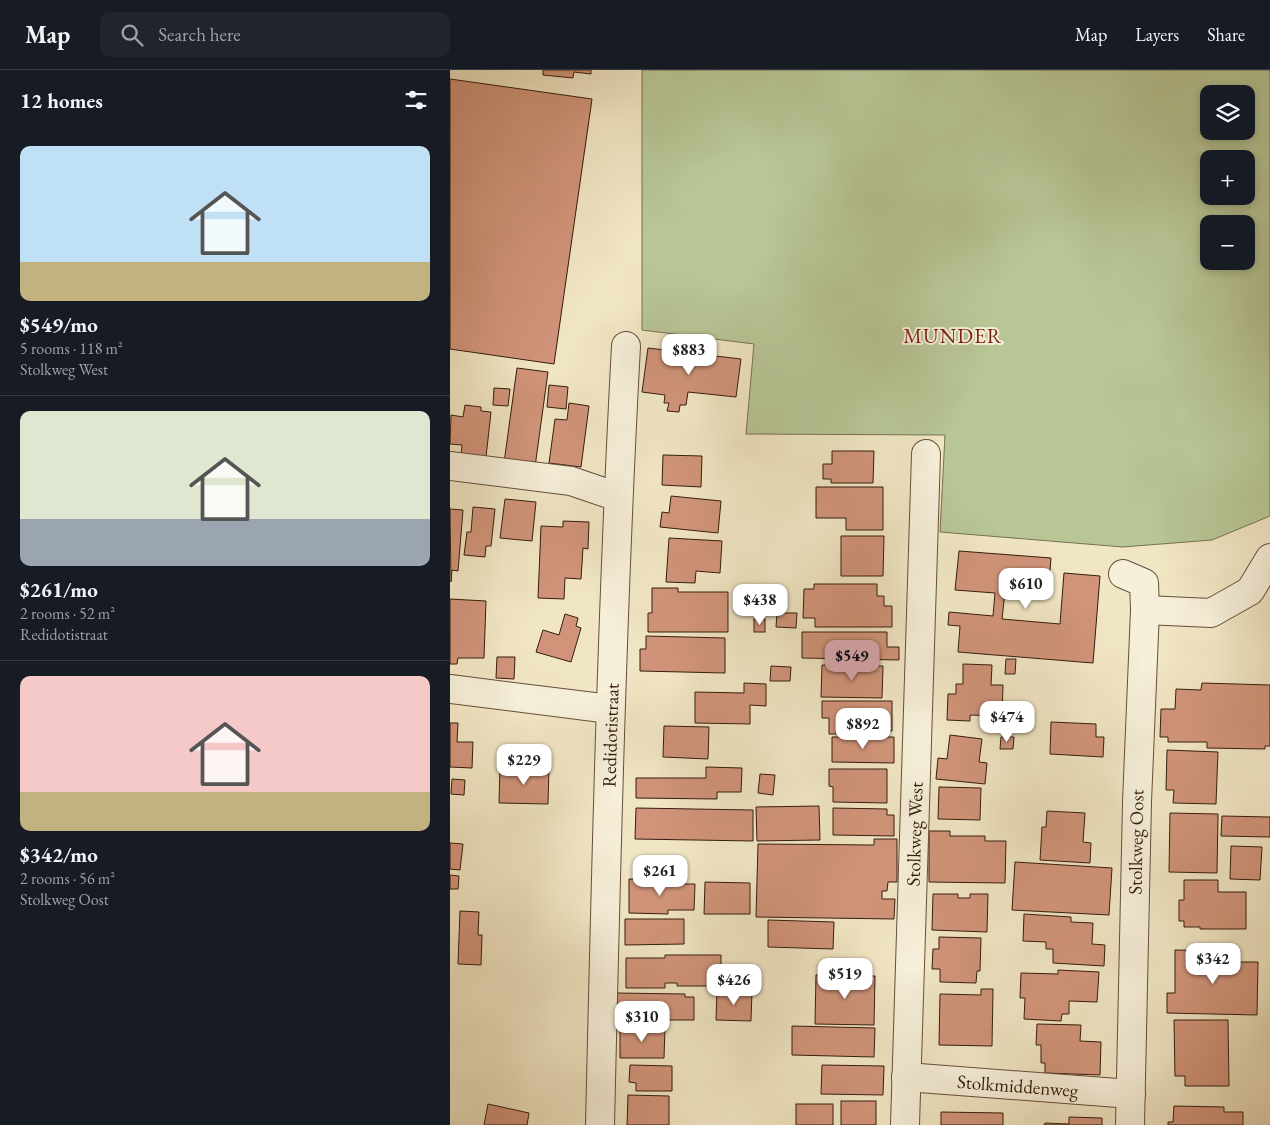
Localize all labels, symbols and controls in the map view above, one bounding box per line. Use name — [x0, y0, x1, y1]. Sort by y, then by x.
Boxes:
search box — [100, 12, 450, 57]
text: Map — [25, 19, 70, 50]
icon: search — [118, 21, 146, 49]
text: Search here — [158, 22, 241, 47]
text: Map — [1075, 23, 1107, 46]
text: Layers — [1135, 23, 1179, 46]
text: Share — [1207, 23, 1245, 46]
map controls — [1200, 85, 1255, 270]
button: layers — [1200, 85, 1255, 140]
icon: filters — [402, 86, 430, 114]
text: 12 homes — [20, 87, 103, 114]
button: + — [1200, 150, 1255, 205]
icon: home — [180, 178, 270, 268]
button: − — [1200, 215, 1255, 270]
text: $549/mo — [20, 311, 98, 338]
district label: MUNDER — [903, 322, 1003, 349]
pin: $883 — [659, 334, 719, 376]
text: 5 rooms · 118 m² — [20, 338, 123, 359]
text: $883 — [673, 339, 705, 360]
text: Stolkweg West — [20, 359, 108, 380]
icon: home — [180, 444, 270, 534]
pin: $610 — [996, 568, 1056, 610]
text: $610 — [1010, 573, 1042, 594]
text: $261/mo — [20, 576, 98, 603]
pin: $438 — [730, 584, 790, 626]
text: $438 — [744, 589, 776, 610]
text: 2 rooms · 52 m² — [20, 603, 115, 624]
text: Redidotistraat — [20, 624, 108, 645]
pin: $549 — [822, 640, 882, 682]
text: $549 — [836, 645, 868, 666]
street label: Redidotistraat — [596, 683, 624, 788]
pin: $474 — [977, 700, 1037, 743]
text: $474 — [991, 706, 1023, 727]
pin: $892 — [833, 708, 893, 750]
icon: home — [180, 709, 270, 799]
text: $892 — [847, 713, 879, 734]
pin: $229 — [494, 744, 554, 786]
text: $229 — [508, 749, 540, 770]
street label: Stolkweg West — [900, 781, 928, 887]
street label: Stolkweg Oost — [1123, 789, 1149, 895]
text: $342/mo — [20, 841, 98, 868]
pin: $261 — [630, 854, 690, 897]
text: $261 — [644, 860, 676, 881]
text: 2 rooms · 56 m² — [20, 868, 115, 889]
text: Stolkweg Oost — [20, 889, 109, 910]
pin: $342 — [1183, 942, 1243, 985]
text: $342 — [1197, 948, 1229, 969]
pin: $519 — [815, 958, 875, 1000]
text: $519 — [829, 963, 861, 984]
pin: $426 — [704, 964, 764, 1006]
text: $426 — [718, 969, 750, 990]
pin: $310 — [612, 1000, 672, 1043]
text: $310 — [626, 1006, 658, 1027]
street label: Stolkmiddenweg — [956, 1068, 1080, 1103]

